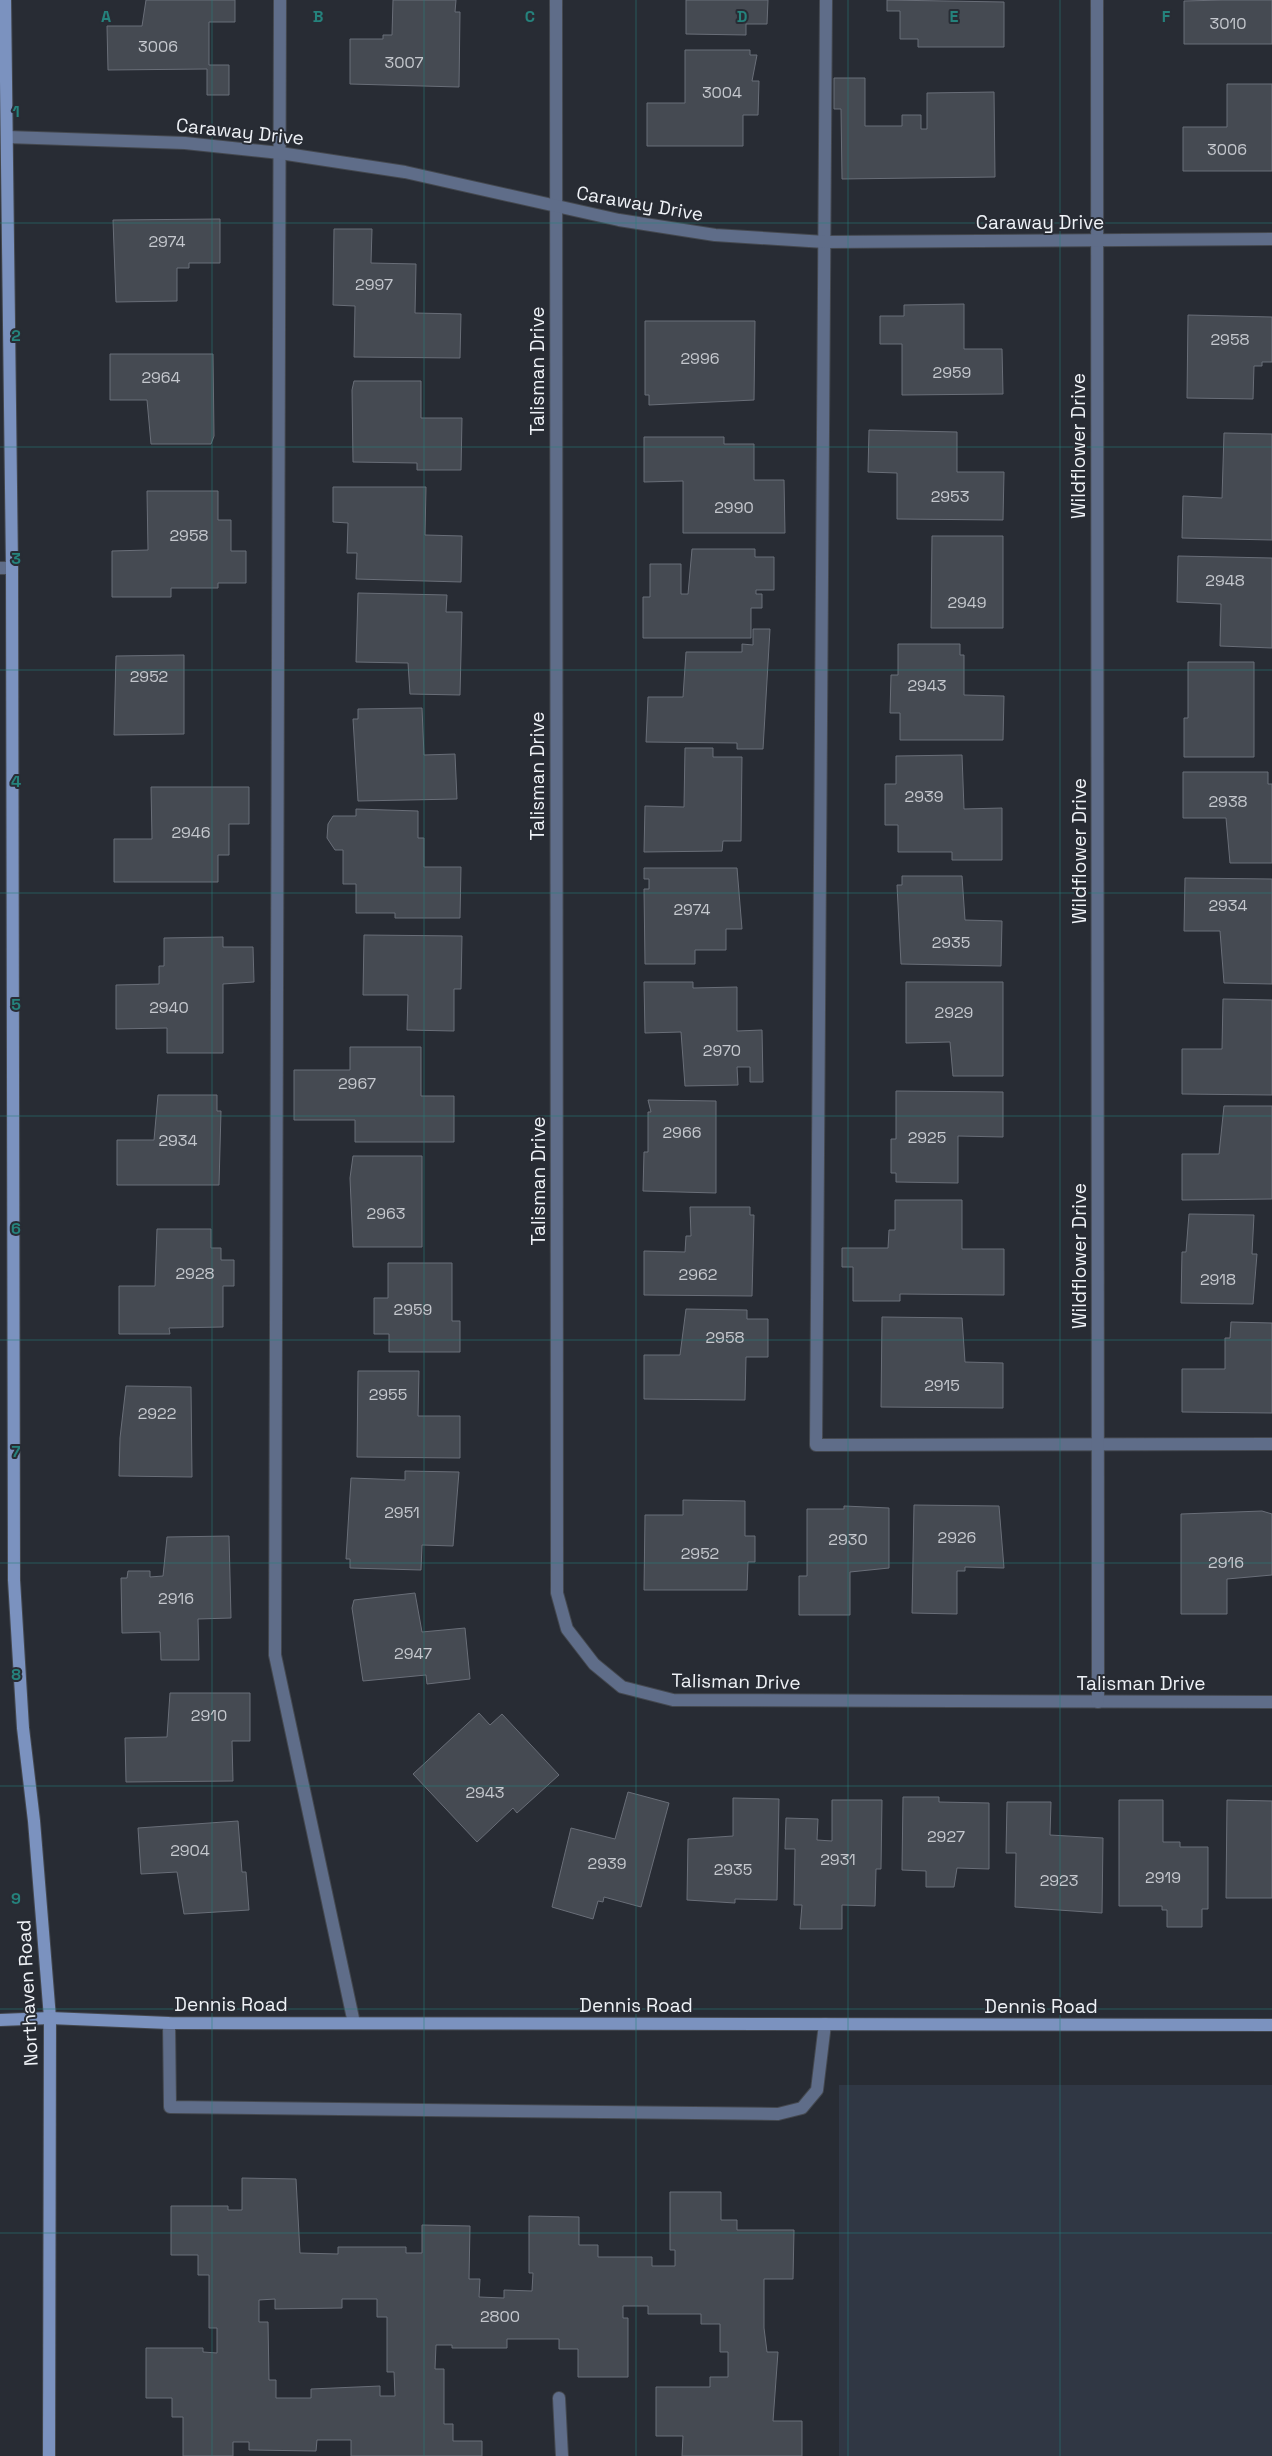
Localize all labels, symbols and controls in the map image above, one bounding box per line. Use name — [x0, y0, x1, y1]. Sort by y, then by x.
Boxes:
text: A — [101, 6, 111, 27]
text: B — [313, 6, 323, 27]
text: C — [525, 6, 535, 27]
text: D — [737, 6, 747, 27]
text: E — [950, 6, 959, 27]
text: F — [1162, 6, 1171, 27]
house number: 3010 — [1210, 13, 1246, 34]
house number: 3006 — [138, 36, 178, 57]
house number: 3007 — [385, 52, 423, 73]
house number: 3004 — [702, 82, 742, 103]
text: 1 — [12, 101, 20, 122]
street label: Caraway Drive — [175, 112, 305, 151]
house number: 3006 — [1207, 139, 1247, 160]
street label: Caraway Drive — [574, 180, 705, 227]
street label: Caraway Drive — [976, 210, 1104, 235]
house number: 2974 — [148, 231, 186, 252]
house number: 2997 — [355, 274, 393, 295]
street label: Talisman Drive — [525, 306, 550, 436]
text: 2 — [11, 325, 21, 346]
house number: 2958 — [1211, 329, 1250, 350]
house number: 2996 — [681, 348, 719, 369]
house number: 2959 — [933, 362, 971, 383]
house number: 2964 — [141, 367, 181, 388]
street label: Wildflower Drive — [1066, 373, 1091, 519]
house number: 2953 — [931, 486, 969, 507]
house number: 2990 — [714, 497, 754, 518]
house number: 2958 — [170, 525, 209, 546]
text: 3 — [11, 548, 21, 569]
house number: 2948 — [1205, 570, 1245, 591]
house number: 2949 — [947, 592, 987, 613]
house number: 2952 — [130, 666, 168, 687]
house number: 2943 — [907, 675, 947, 696]
street label: Talisman Drive — [525, 711, 550, 841]
text: 4 — [11, 771, 21, 792]
street label: Wildflower Drive — [1067, 778, 1092, 924]
house number: 2939 — [905, 786, 943, 807]
house number: 2938 — [1208, 791, 1248, 812]
house number: 2946 — [171, 822, 211, 843]
house number: 2934 — [1208, 895, 1248, 916]
house number: 2974 — [673, 899, 711, 920]
house number: 2935 — [932, 932, 970, 953]
text: 5 — [11, 994, 21, 1015]
house number: 2940 — [149, 997, 189, 1018]
house number: 2929 — [935, 1002, 973, 1023]
house number: 2970 — [703, 1040, 741, 1061]
house number: 2967 — [338, 1073, 376, 1094]
street label: Talisman Drive — [526, 1116, 551, 1246]
house number: 2966 — [663, 1122, 701, 1143]
house number: 2925 — [908, 1127, 946, 1148]
house number: 2934 — [158, 1130, 198, 1151]
street label: Wildflower Drive — [1067, 1183, 1092, 1329]
house number: 2963 — [367, 1203, 405, 1224]
text: 6 — [11, 1218, 21, 1239]
house number: 2928 — [175, 1263, 215, 1284]
house number: 2962 — [679, 1264, 717, 1285]
house number: 2918 — [1200, 1269, 1236, 1290]
house number: 2959 — [394, 1299, 432, 1320]
house number: 2958 — [706, 1327, 745, 1348]
house number: 2915 — [924, 1375, 960, 1396]
house number: 2955 — [369, 1384, 407, 1405]
house number: 2922 — [138, 1403, 176, 1424]
text: 7 — [12, 1441, 21, 1462]
house number: 2951 — [384, 1502, 420, 1523]
house number: 2926 — [938, 1527, 976, 1548]
house number: 2930 — [828, 1529, 868, 1550]
house number: 2952 — [681, 1543, 719, 1564]
house number: 2916 — [1208, 1552, 1244, 1573]
house number: 2916 — [158, 1588, 194, 1609]
house number: 2947 — [394, 1643, 432, 1664]
text: 8 — [11, 1664, 21, 1685]
street label: Talisman Drive — [671, 1668, 801, 1695]
street label: Talisman Drive — [1076, 1671, 1206, 1696]
house number: 2910 — [191, 1705, 227, 1726]
house number: 2943 — [465, 1782, 505, 1803]
house number: 2927 — [927, 1826, 965, 1847]
house number: 2904 — [170, 1840, 210, 1861]
house number: 2931 — [820, 1849, 856, 1870]
house number: 2939 — [588, 1853, 626, 1874]
house number: 2935 — [714, 1859, 752, 1880]
house number: 2919 — [1145, 1867, 1181, 1888]
house number: 2923 — [1040, 1870, 1078, 1891]
text: 9 — [11, 1888, 21, 1909]
street label: Northaven Road — [11, 1919, 44, 2067]
street label: Dennis Road — [174, 1992, 288, 2017]
street label: Dennis Road — [579, 1993, 693, 2018]
street label: Dennis Road — [984, 1994, 1098, 2019]
house number: 2800 — [480, 2306, 520, 2327]

